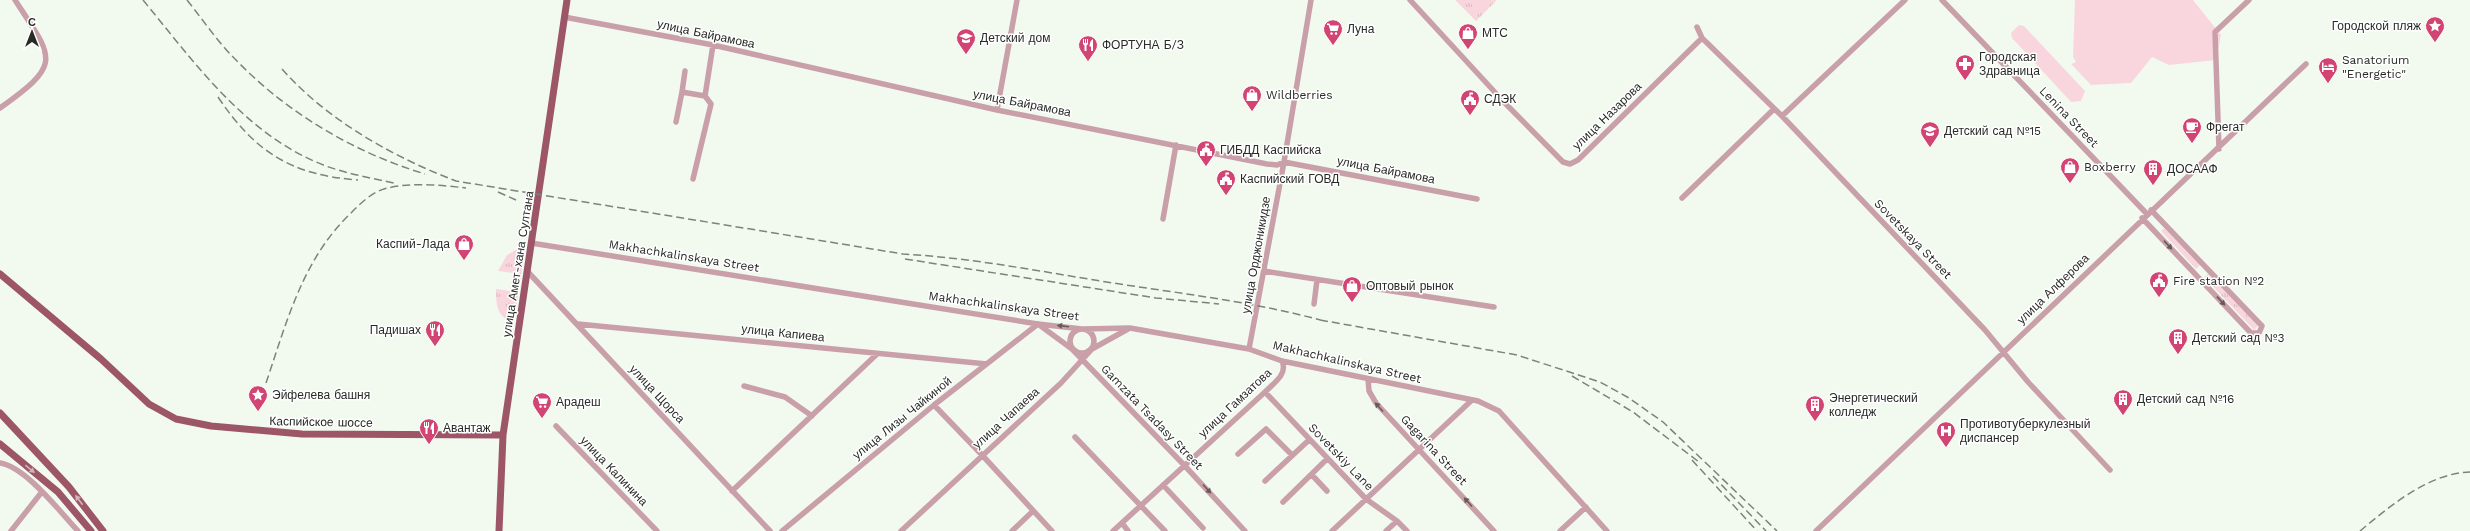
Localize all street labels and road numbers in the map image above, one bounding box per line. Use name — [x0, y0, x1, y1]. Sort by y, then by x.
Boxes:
street label: улица Байрамова — [656, 17, 756, 51]
street label: улица Назарова — [1570, 79, 1645, 153]
street label: Lenina Street — [2037, 84, 2101, 150]
street label: улица Байрамова — [972, 87, 1072, 119]
street label: улица Байрамова — [1336, 154, 1436, 186]
street label: улица Амет-хана Султана — [500, 190, 537, 338]
street label: улица Орджоникидзе — [1239, 195, 1273, 315]
street label: Sovetskaya Street — [1871, 196, 1955, 282]
street label: Makhachkalinskaya Street — [608, 237, 760, 275]
street label: улица Алферова — [2014, 251, 2092, 327]
street label: Makhachkalinskaya Street — [928, 288, 1080, 324]
street label: улица Капиева — [741, 322, 826, 344]
street label: Makhachkalinskaya Street — [1271, 338, 1423, 386]
street label: Gamzata Tsadasy Street — [1098, 361, 1206, 473]
street label: улица Щорса — [627, 362, 688, 426]
street label: улица Гамзатова — [1196, 365, 1275, 440]
street label: улица Лизы Чайкиной — [850, 374, 954, 462]
street label: улица Чапаева — [970, 384, 1042, 451]
street label: Gagarina Street — [1398, 412, 1470, 488]
street label: Каспийское шоссе — [269, 414, 373, 430]
street label: Sovetskiy Lane — [1306, 421, 1376, 493]
street label: улица Калинина — [577, 433, 651, 509]

